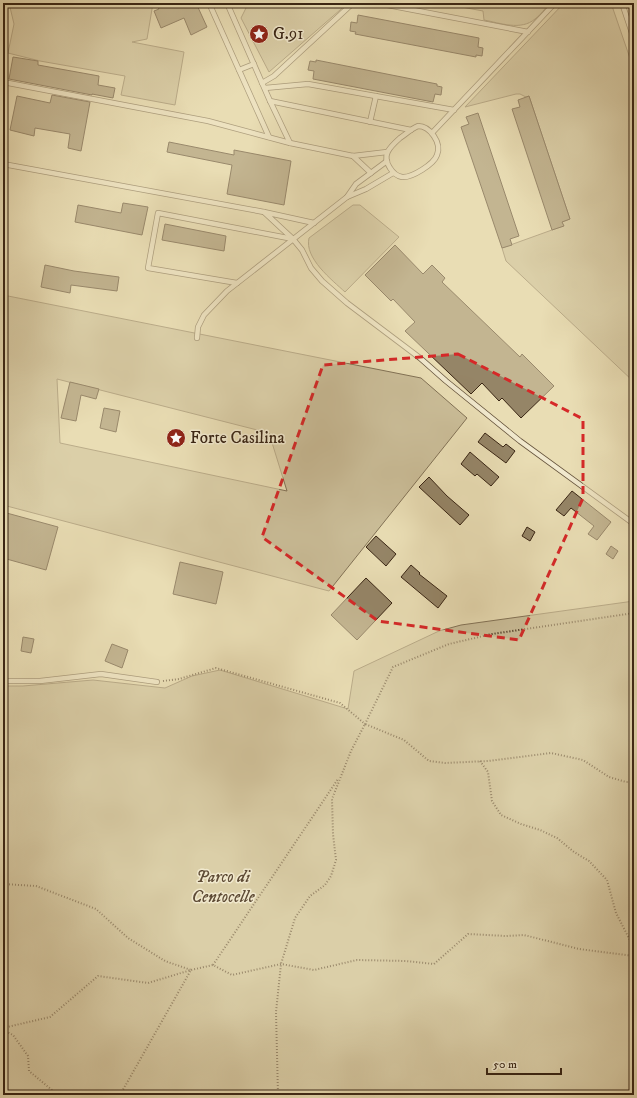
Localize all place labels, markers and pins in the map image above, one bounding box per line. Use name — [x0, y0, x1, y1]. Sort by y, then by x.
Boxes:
place icon: G.91 — [248, 23, 270, 45]
place label: G.91 — [273, 23, 303, 45]
place icon: Forte Casilina — [165, 427, 187, 449]
place label: Forte Casilina — [190, 427, 285, 449]

